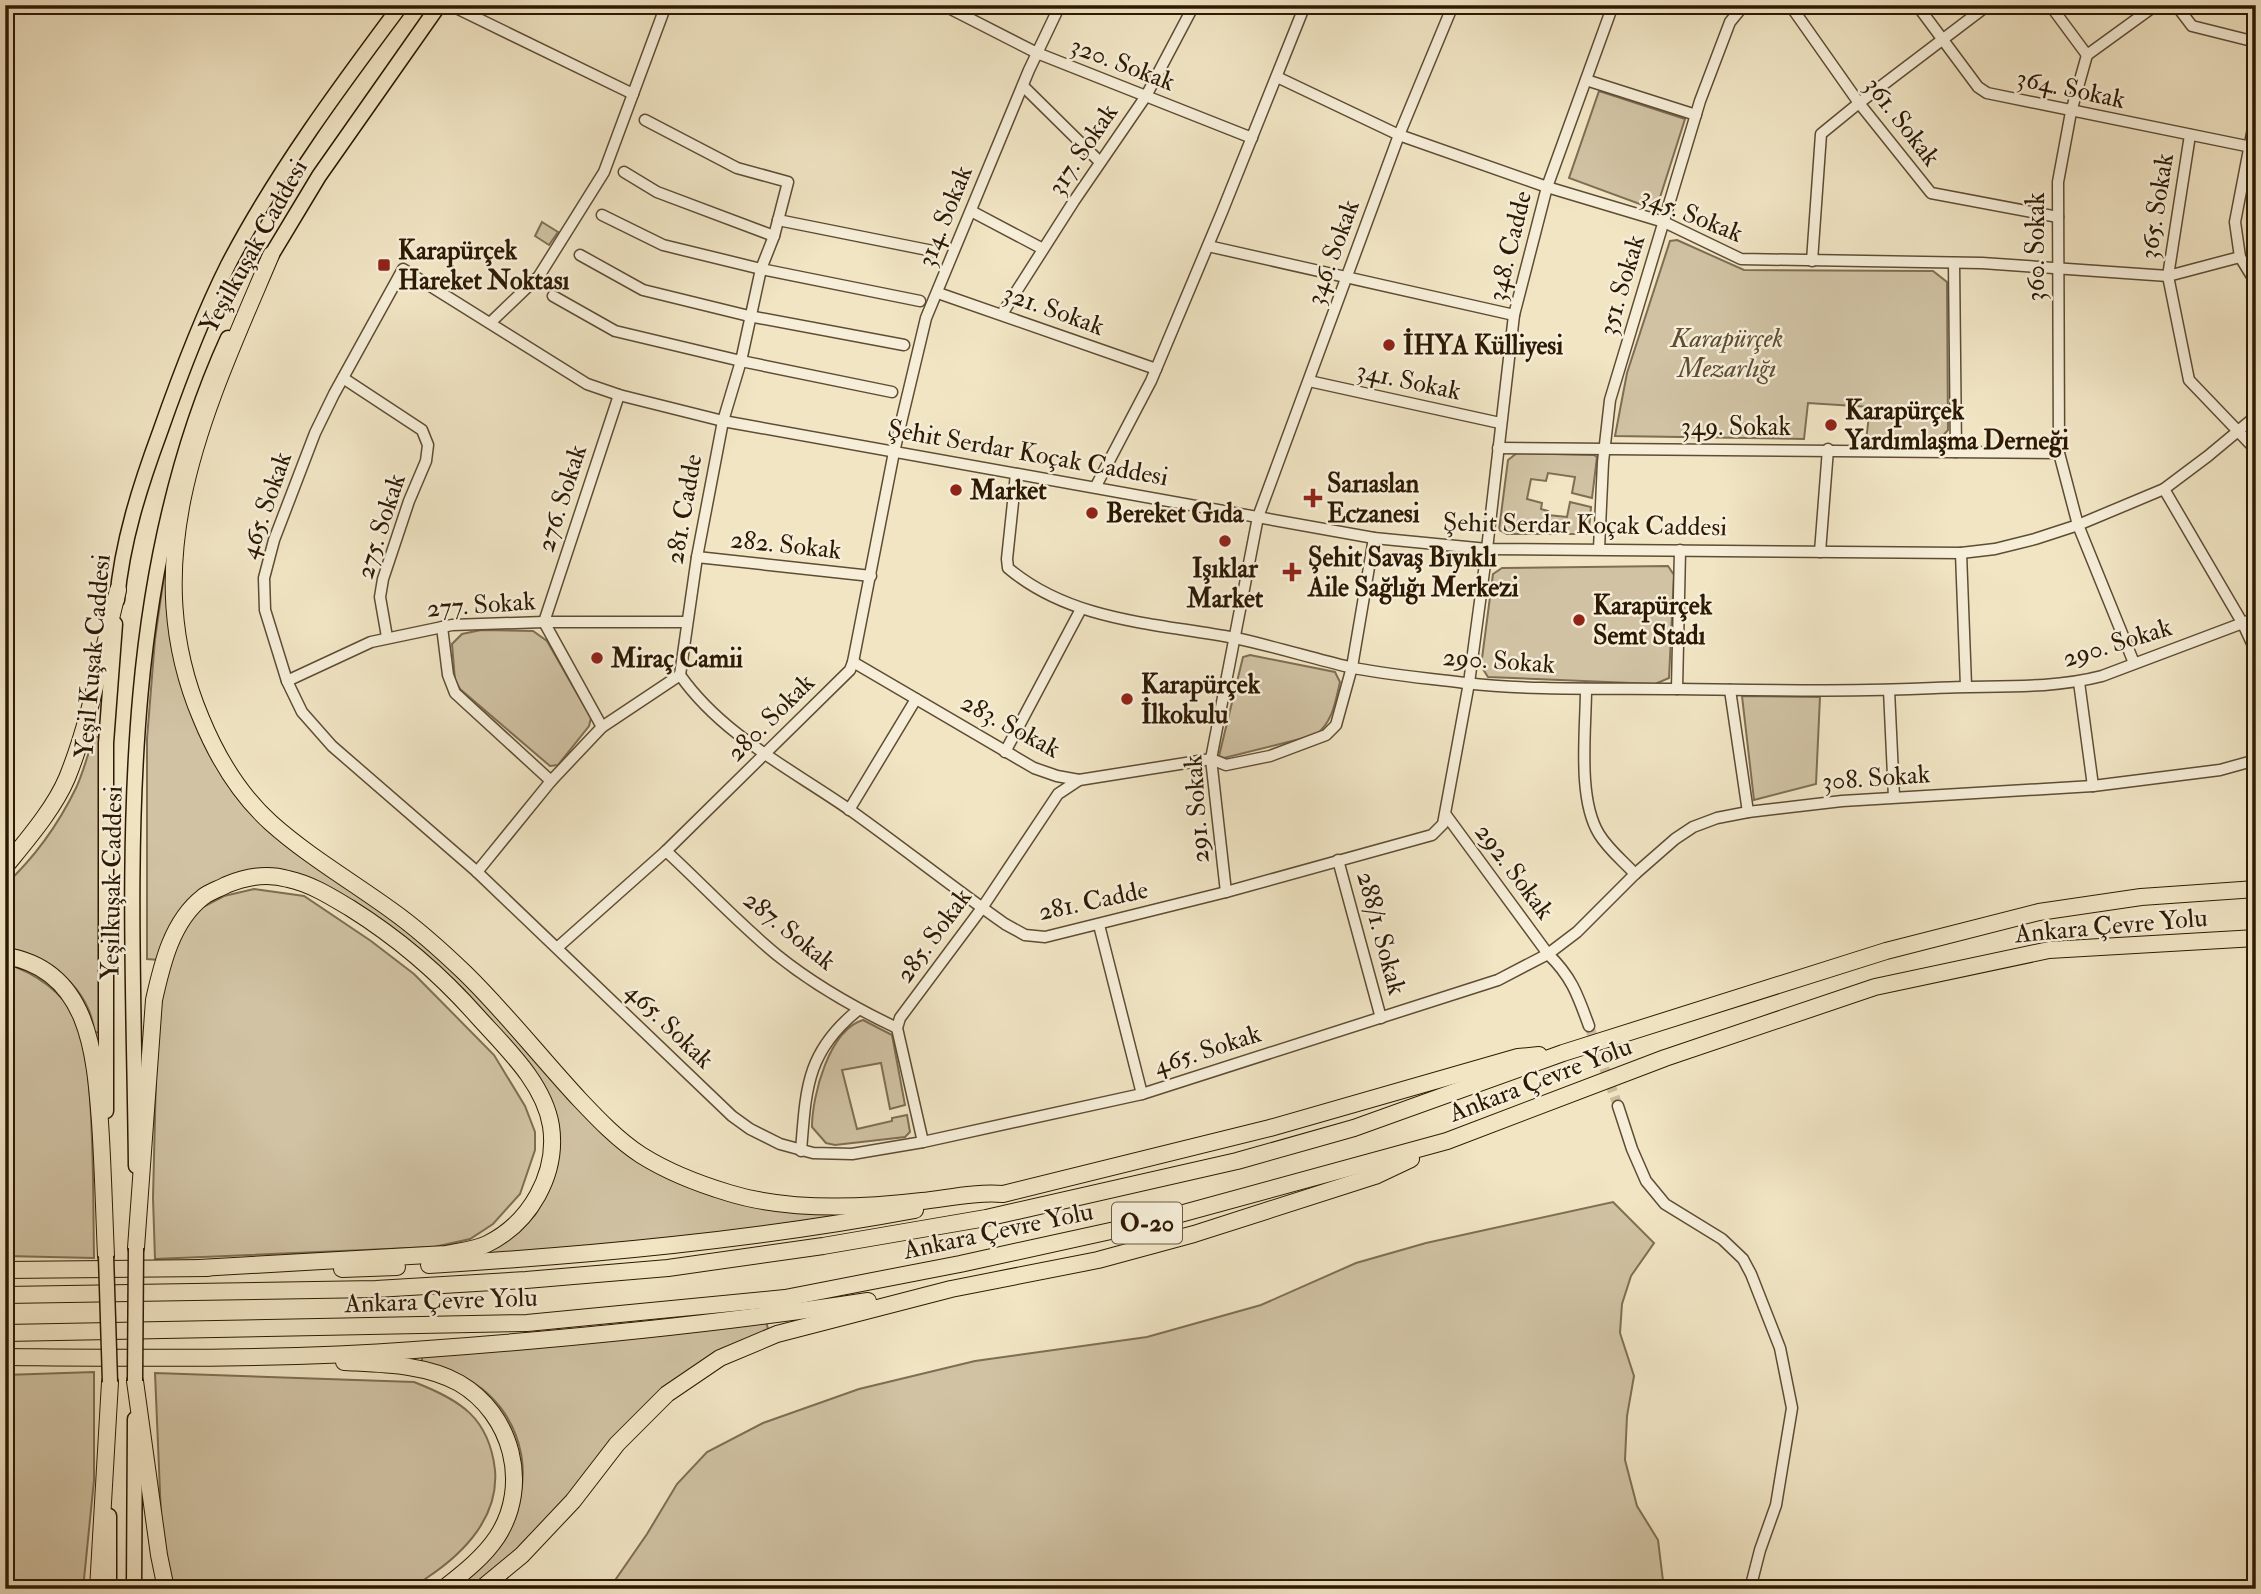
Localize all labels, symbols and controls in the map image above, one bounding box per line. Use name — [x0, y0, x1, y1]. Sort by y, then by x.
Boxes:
street label: 320. Sokak — [1066, 29, 1180, 99]
street label: 364. Sokak — [2013, 62, 2129, 116]
street label: 361. Sokak — [1857, 70, 1947, 173]
street label: 317. Sokak — [1041, 97, 1125, 201]
street label: 365. Sokak — [2133, 150, 2181, 261]
street label: Yeşilkuşak Caddesi — [193, 154, 315, 339]
street label: 314. Sokak — [910, 160, 980, 272]
street label: 345. Sokak — [1636, 180, 1748, 250]
street label: 348. Cadde — [1481, 188, 1539, 305]
street label: 360. Sokak — [2020, 192, 2052, 302]
street label: 346. Sokak — [1299, 195, 1367, 309]
street label: 351. Sokak — [1592, 231, 1653, 339]
place label: Karapürçek Hareket Noktası — [398, 235, 570, 297]
marker: Karapürçek Hareket Noktası — [376, 257, 392, 273]
street label: 321. Sokak — [999, 277, 1109, 343]
park label: Karapürçek Mezarlığı — [1669, 323, 1783, 385]
place label: İHYA Külliyesi — [1403, 328, 1563, 363]
marker: İHYA Külliyesi — [1381, 337, 1397, 353]
street label: 341. Sokak — [1354, 354, 1464, 408]
place label: Karapürçek Yardımlaşma Derneği — [1844, 395, 2069, 458]
street label: 349. Sokak — [1681, 411, 1792, 443]
street label: Şehit Serdar Koçak Caddesi — [885, 413, 1171, 493]
marker: Karapürçek Yardımlaşma Derneği — [1823, 417, 1839, 433]
street label: 276. Sokak — [530, 440, 594, 556]
street label: 465. Sokak — [233, 447, 299, 563]
street label: 281. Cadde — [659, 451, 709, 567]
place label: Sarıaslan Eczanesi — [1327, 468, 1420, 530]
street label: 275. Sokak — [349, 469, 413, 583]
place label: Market — [969, 475, 1047, 507]
marker: Market — [948, 482, 964, 498]
marker: Sarıaslan Eczanesi — [1305, 490, 1321, 506]
place label: Bereket Gıda — [1106, 498, 1245, 530]
marker: Bereket Gıda — [1084, 505, 1100, 521]
street label: Şehit Serdar Koçak Caddesi — [1443, 507, 1728, 543]
street label: 282. Sokak — [729, 523, 843, 567]
marker: Işıklar Market — [1217, 533, 1233, 549]
place label: Şehit Savaş Bıyıklı Aile Sağlığı Merkezi — [1307, 542, 1519, 605]
street label: Yeşil Kuşak Caddesi — [68, 553, 118, 760]
place label: Işıklar Market — [1186, 553, 1264, 615]
marker: Şehit Savaş Bıyıklı Aile Sağlığı Merkezi — [1282, 562, 1302, 582]
street label: 277. Sokak — [426, 585, 537, 625]
place label: Karapürçek Semt Stadı — [1593, 590, 1713, 652]
street label: 290. Sokak — [2059, 611, 2176, 675]
marker: Karapürçek Semt Stadı — [1571, 612, 1587, 628]
street label: 290. Sokak — [1442, 641, 1557, 681]
place label: Miraç Camii — [610, 643, 743, 675]
marker: Miraç Camii — [589, 650, 605, 666]
street label: 280. Sokak — [720, 667, 822, 768]
place label: Karapürçek İlkokulu — [1141, 669, 1261, 731]
street label: 283. Sokak — [955, 686, 1066, 766]
marker: Karapürçek İlkokulu — [1119, 691, 1135, 707]
street label: 291. Sokak — [1177, 753, 1217, 864]
street label: 308. Sokak — [1821, 758, 1932, 798]
street label: Yeşilkuşak Caddesi — [94, 786, 130, 980]
street label: 292. Sokak — [1468, 817, 1561, 927]
street label: 288/1. Sokak — [1349, 868, 1413, 999]
street label: 281. Cadde — [1035, 874, 1151, 928]
street label: 285. Sokak — [889, 882, 979, 989]
street label: 287. Sokak — [737, 884, 842, 978]
street label: Ankara Çevre Yolu — [2012, 902, 2209, 950]
street label: 465. Sokak — [618, 976, 721, 1076]
street label: 465. Sokak — [1150, 1017, 1265, 1082]
street label: Ankara Çevre Yolu — [1443, 1030, 1636, 1130]
street label: Ankara Çevre Yolu — [899, 1195, 1096, 1267]
road number: O-20 — [1112, 1203, 1182, 1244]
street label: Ankara Çevre Yolu — [343, 1282, 538, 1320]

